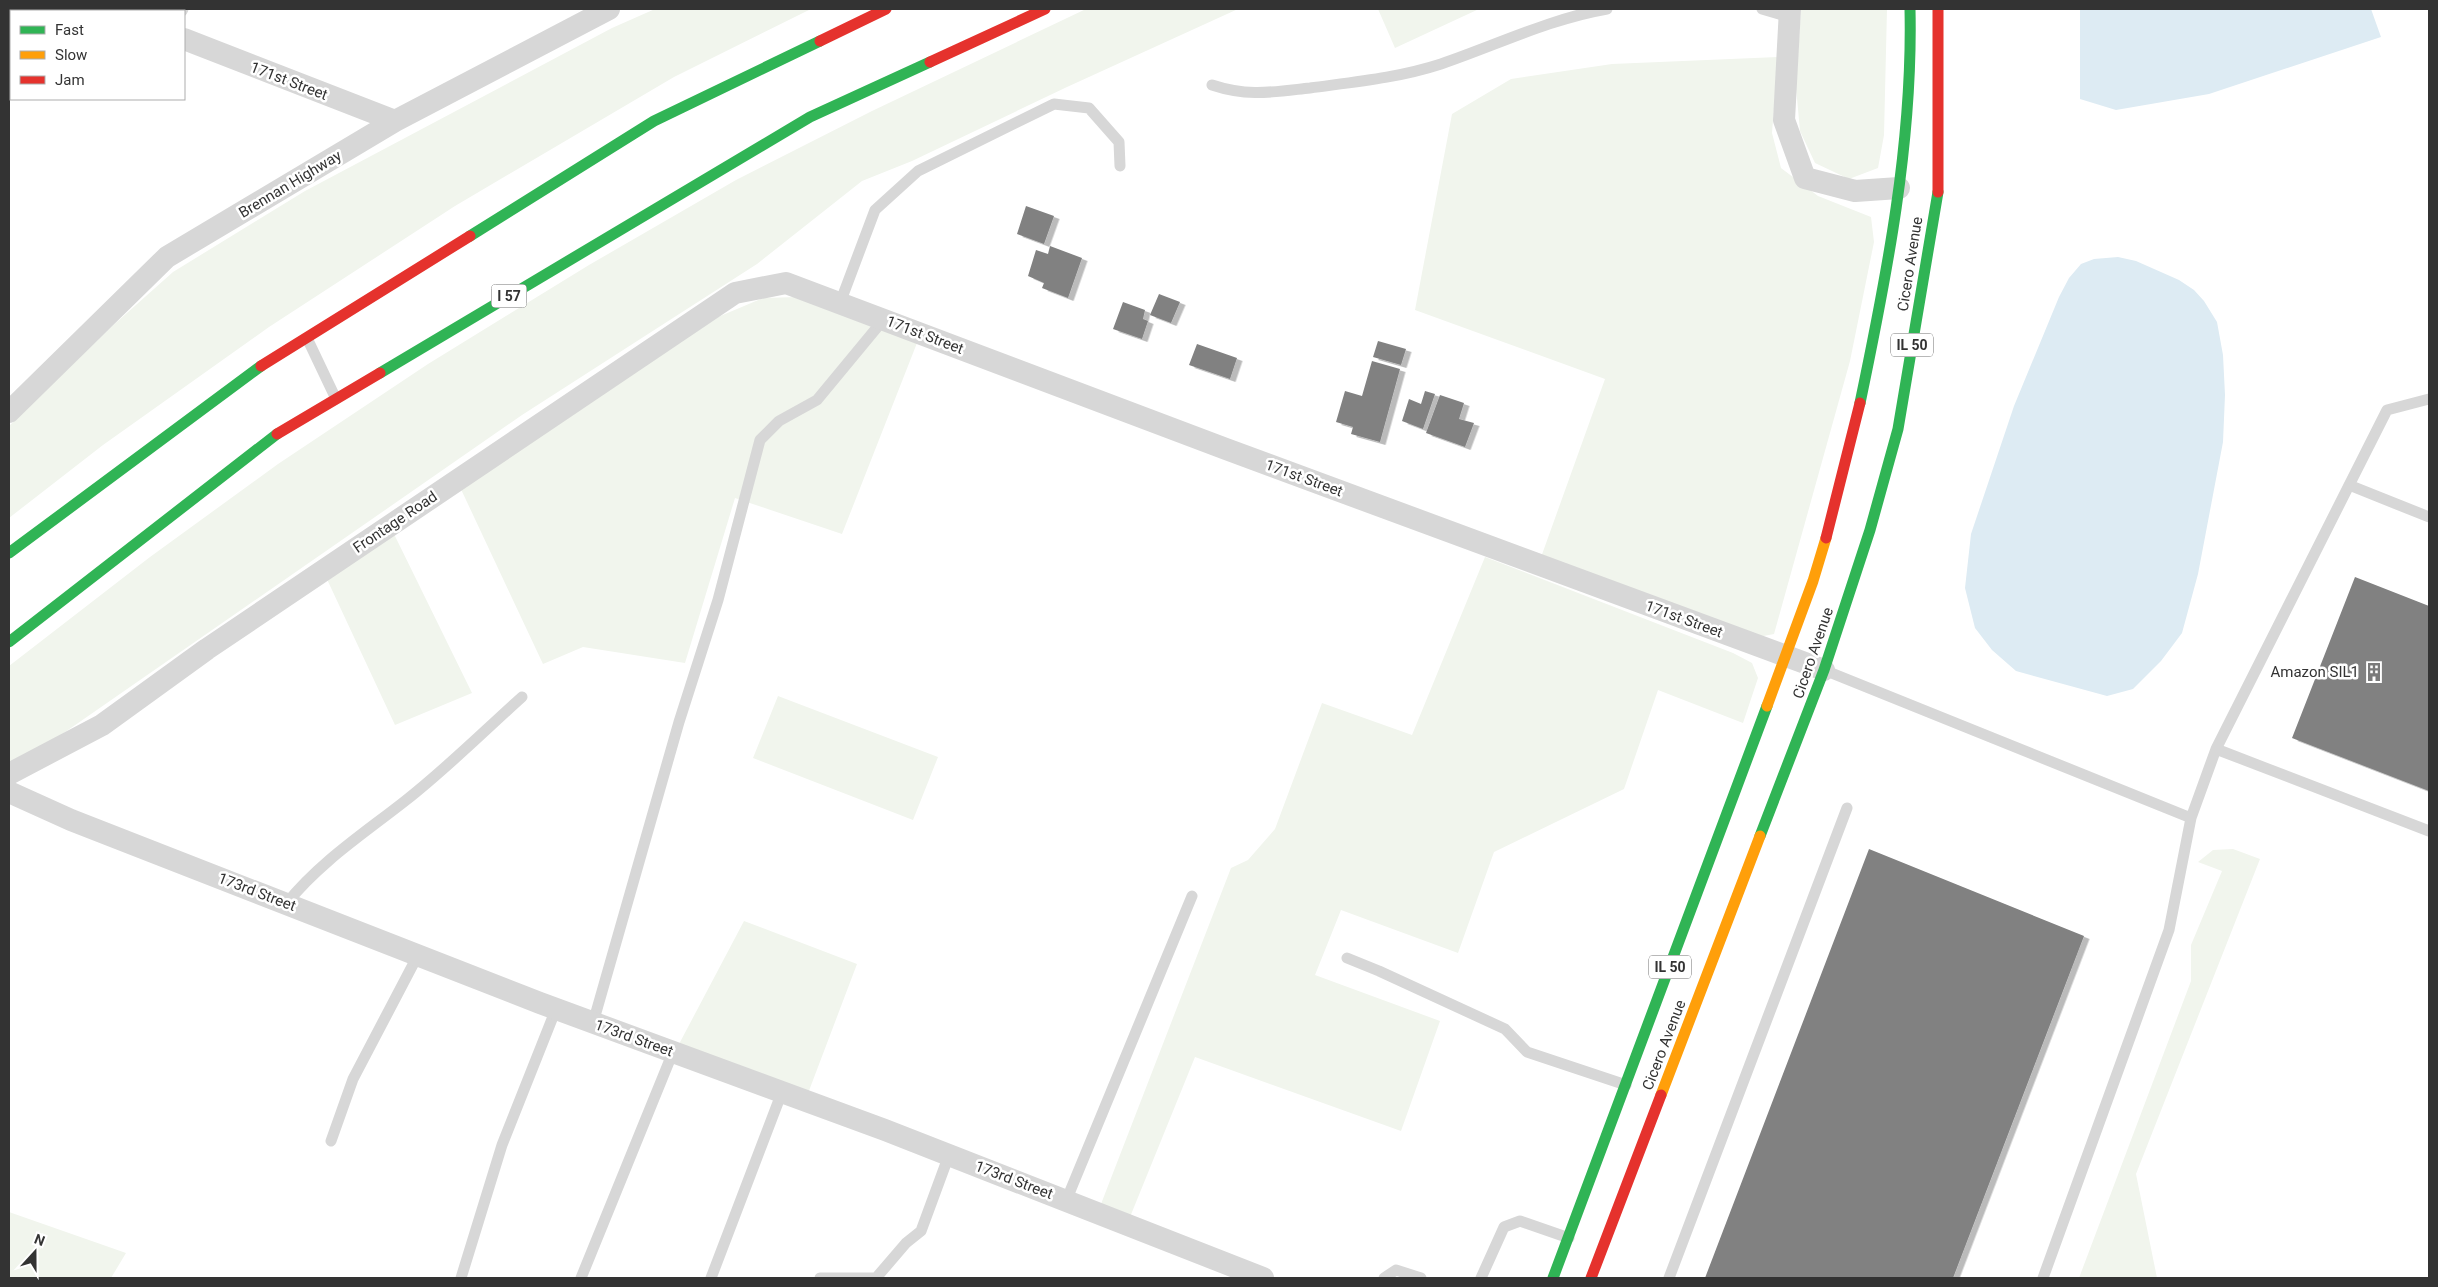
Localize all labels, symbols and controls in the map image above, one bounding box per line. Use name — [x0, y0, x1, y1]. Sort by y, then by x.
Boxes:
legend — [10, 10, 185, 100]
text: Fast — [55, 21, 84, 39]
text: Slow — [55, 46, 87, 64]
street label: 171st Street — [248, 58, 330, 104]
text: Jam — [55, 71, 85, 89]
street label: Brennan Highway — [235, 146, 345, 222]
street label: Cicero Avenue — [1894, 215, 1926, 313]
road number: I 57 — [492, 284, 526, 308]
street label: 171st Street — [884, 312, 966, 358]
road number: IL 50 — [1891, 334, 1933, 356]
street label: 171st Street — [1263, 456, 1345, 500]
street label: Frontage Road — [350, 487, 440, 557]
street label: 171st Street — [1643, 597, 1725, 641]
street label: Cicero Avenue — [1789, 605, 1837, 701]
building icon: Amazon SIL1 — [2363, 661, 2385, 683]
place label: Amazon SIL1 — [2271, 663, 2359, 681]
street label: 173rd Street — [215, 869, 299, 915]
road number: IL 50 — [1649, 956, 1691, 979]
street label: Cicero Avenue — [1638, 997, 1690, 1093]
street label: 173rd Street — [592, 1016, 676, 1061]
street label: 173rd Street — [972, 1157, 1056, 1203]
north arrow — [10, 1227, 60, 1277]
text: N — [32, 1231, 47, 1249]

